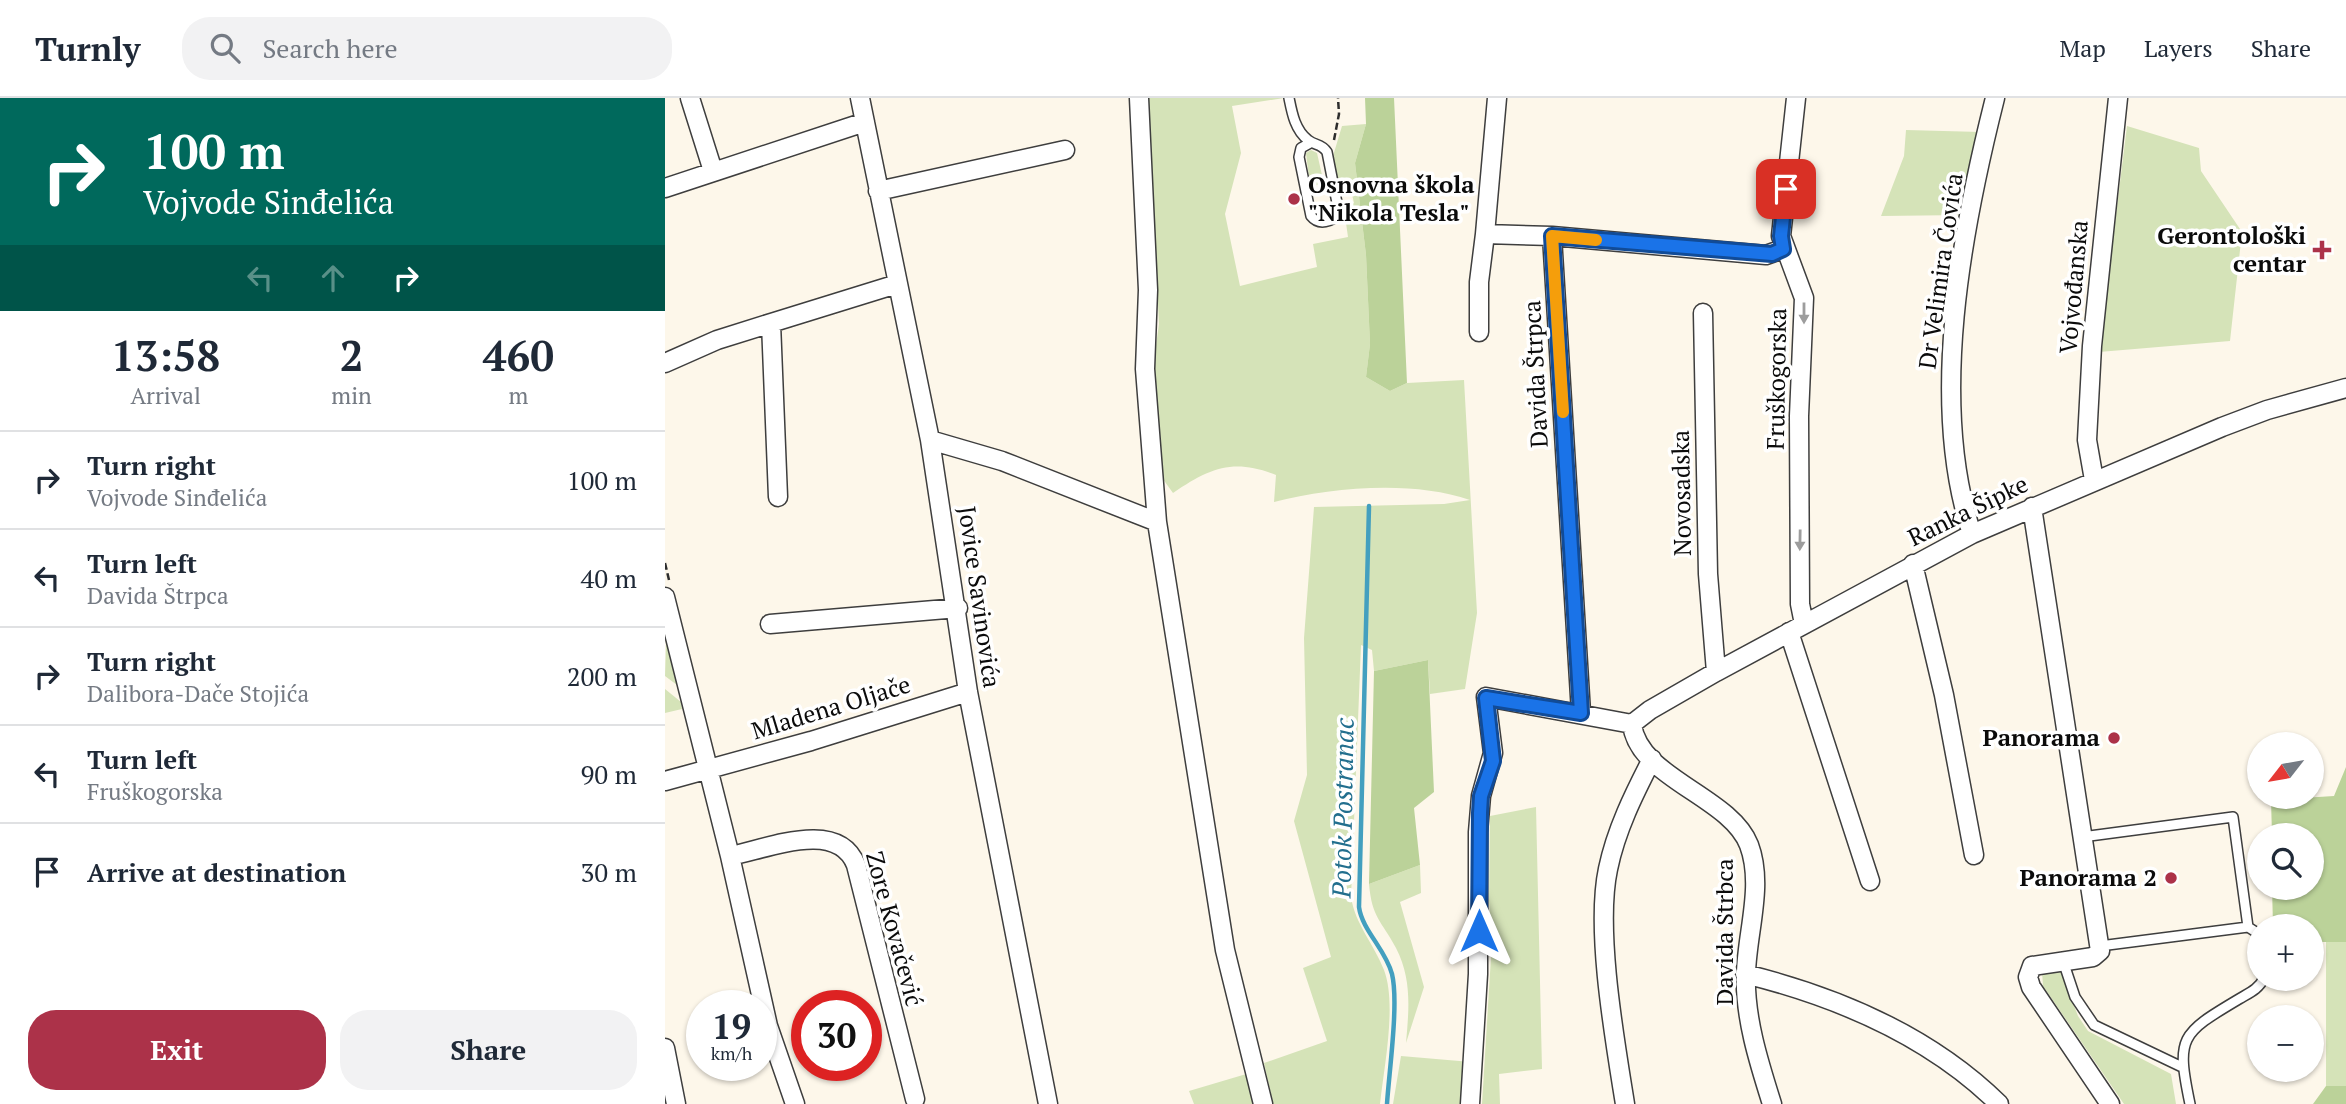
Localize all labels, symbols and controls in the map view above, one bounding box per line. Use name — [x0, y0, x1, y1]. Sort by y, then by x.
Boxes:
search box — [182, 17, 672, 80]
text: Turnly — [35, 27, 140, 70]
icon: search — [206, 29, 244, 67]
text: Search here — [262, 31, 398, 65]
text: Map — [2059, 32, 2106, 64]
text: Layers — [2144, 32, 2213, 64]
text: Share — [2251, 32, 2311, 64]
text: 100 m — [143, 118, 285, 183]
icon: right — [28, 126, 119, 217]
pin — [1756, 159, 1816, 219]
place label: Osnovna škola "Nikola Tesla" — [1308, 168, 1475, 228]
icon: arrive — [1767, 170, 1805, 208]
street label: Dr Velimira Čovića — [1910, 171, 1970, 371]
text: Vojvode Sinđelića — [143, 181, 394, 223]
marker: Osnovna škola "Nikola Tesla" — [1286, 191, 1302, 207]
street label: Vojvođanska — [2051, 219, 2095, 355]
place label: Gerontološki centar — [2157, 219, 2307, 279]
marker: Gerontološki centar — [2312, 240, 2332, 260]
icon: left — [241, 259, 279, 297]
icon: ahead — [314, 259, 352, 297]
icon: right — [387, 259, 425, 297]
street label: Davida Štrpca — [1515, 299, 1555, 449]
one-way arrow — [1798, 302, 1810, 324]
street label: Fruškogorska — [1759, 308, 1793, 450]
text: 13:58 — [111, 327, 220, 383]
text: 2 — [340, 327, 363, 383]
text: 460 — [483, 327, 554, 383]
text: Arrival — [130, 380, 201, 411]
text: min — [331, 380, 372, 411]
text: m — [508, 380, 528, 411]
street label: Novosadska — [1664, 430, 1698, 556]
text: Turn right — [87, 448, 216, 482]
icon: right — [28, 461, 66, 499]
text: 100 m — [567, 463, 637, 497]
street label: Ranka Šipke — [1902, 467, 2033, 553]
text: Vojvode Sinđelića — [87, 482, 267, 513]
street label: Jovice Savinovića — [951, 504, 1009, 690]
one-way arrow — [1795, 529, 1806, 551]
text: Turn left — [87, 546, 197, 580]
icon: left — [28, 559, 66, 597]
text: 40 m — [581, 561, 637, 595]
text: Davida Štrpca — [87, 580, 229, 611]
text: Turn right — [87, 644, 216, 678]
icon: right — [28, 657, 66, 695]
text: 200 m — [567, 659, 637, 693]
street label: Mladena Oljače — [747, 668, 914, 746]
text: Dalibora-Dače Stojića — [87, 678, 309, 709]
water label: Potok Postranac — [1323, 717, 1361, 899]
place label: Panorama — [1982, 721, 2101, 753]
marker: Panorama — [2106, 730, 2122, 746]
north arrow — [2247, 732, 2324, 808]
map controls — [2247, 732, 2324, 1082]
text: Turn left — [87, 742, 197, 776]
icon: left — [28, 755, 66, 793]
text: 90 m — [581, 757, 637, 791]
text: Fruškogorska — [87, 776, 223, 807]
button: search — [2247, 823, 2324, 900]
street label: Zore Kovačević — [859, 848, 931, 1010]
icon: arrive — [28, 853, 66, 891]
text: Arrive at destination — [87, 855, 346, 889]
text: 30 m — [581, 855, 637, 889]
street label: Davida Štrbca — [1708, 858, 1740, 1006]
place label: Panorama 2 — [2019, 861, 2157, 893]
marker: Panorama 2 — [2163, 870, 2179, 886]
position arrow — [1442, 894, 1516, 968]
button: + — [2247, 914, 2324, 991]
speed limit sign: 30 — [791, 990, 882, 1081]
text: 19 — [712, 1003, 751, 1049]
button: − — [2247, 1005, 2324, 1082]
button: Exit — [28, 1010, 326, 1090]
button: Share — [340, 1010, 637, 1090]
text: km/h — [711, 1041, 752, 1065]

